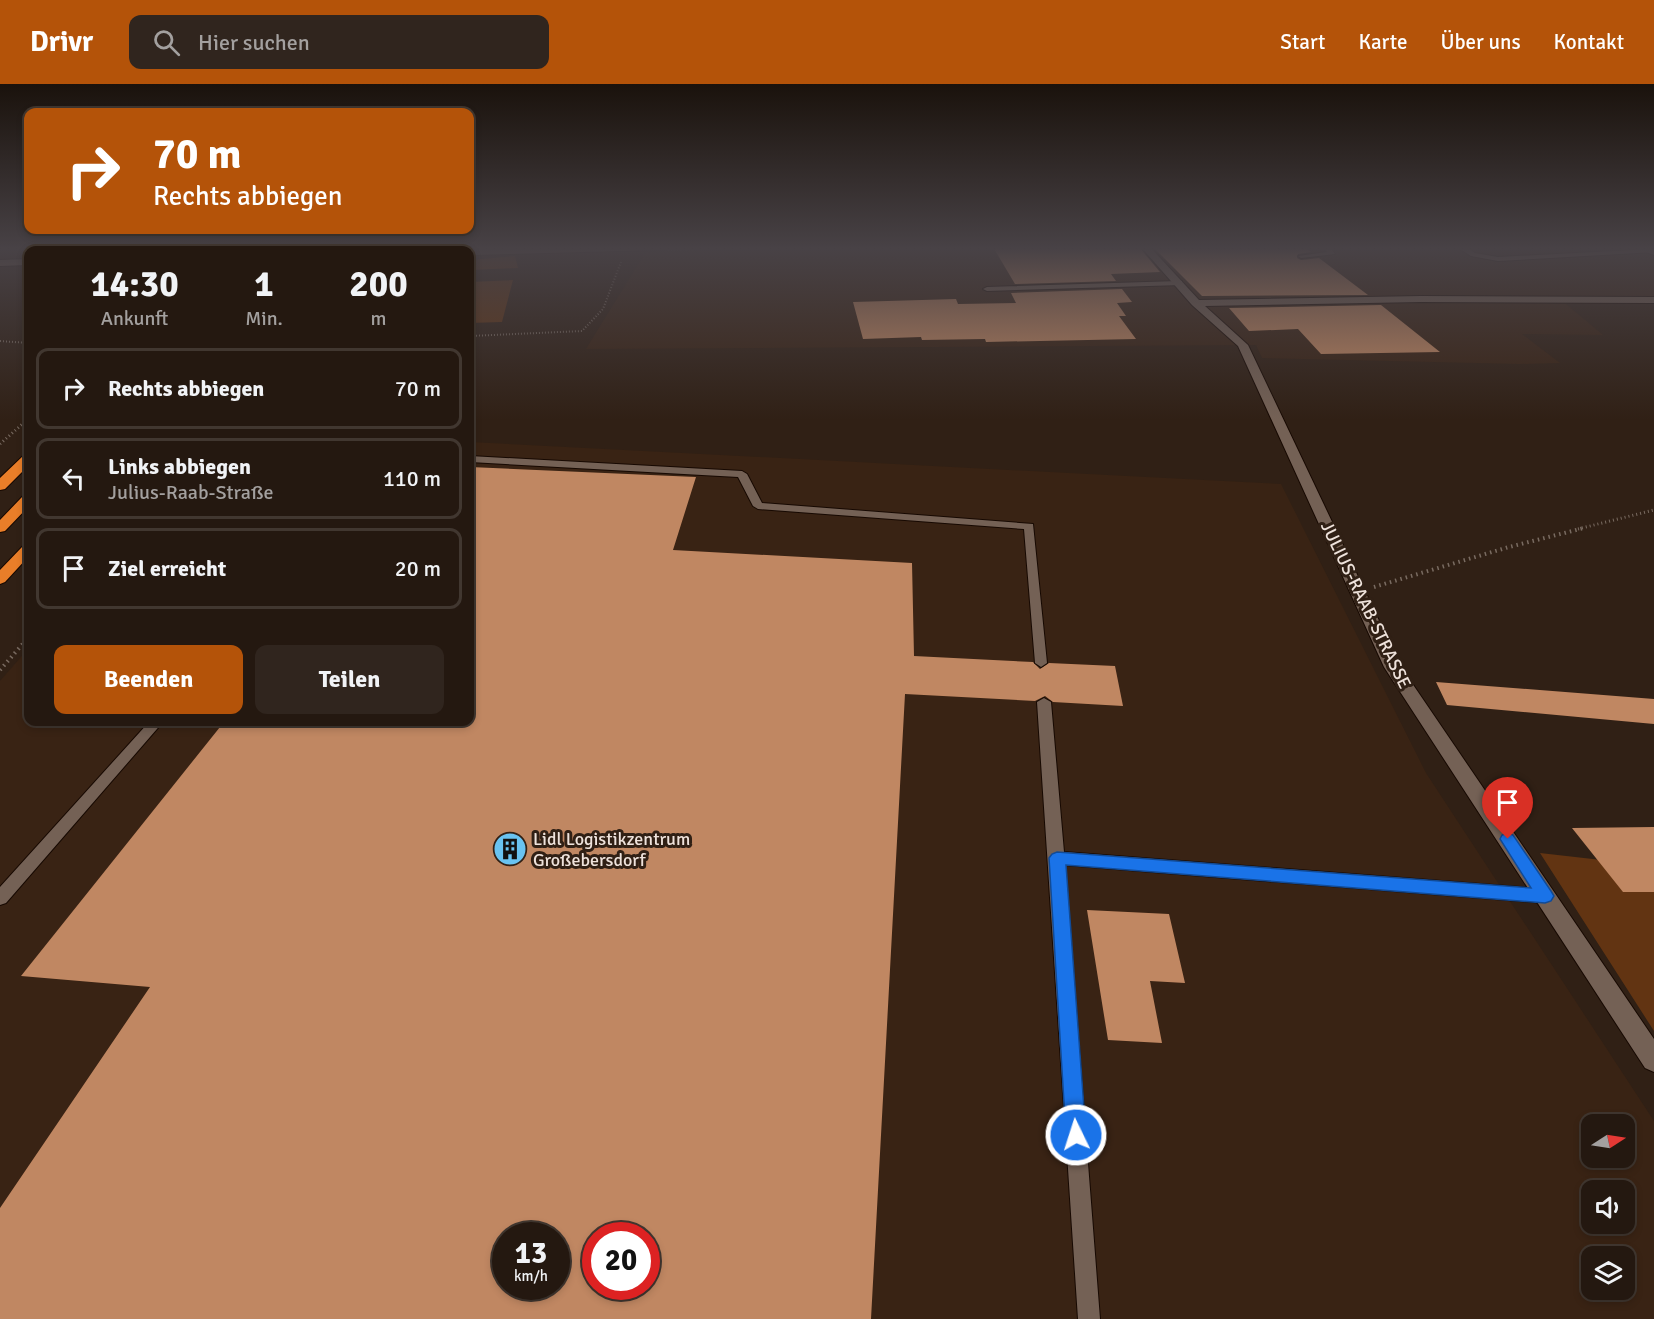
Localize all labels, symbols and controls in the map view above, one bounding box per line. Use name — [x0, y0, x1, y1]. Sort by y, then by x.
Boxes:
search box — [129, 15, 549, 69]
text: Drivr — [30, 25, 93, 59]
icon: search — [150, 26, 183, 59]
text: Hier suchen — [198, 29, 310, 56]
text: Start — [1280, 29, 1325, 55]
text: Karte — [1358, 29, 1407, 55]
text: Über uns — [1440, 29, 1521, 55]
text: Kontakt — [1554, 29, 1624, 55]
text: 70 m — [153, 129, 242, 180]
icon: right — [54, 132, 132, 210]
text: Rechts abbiegen — [153, 180, 343, 213]
text: 14:30 — [90, 262, 179, 307]
text: 1 — [254, 262, 274, 307]
text: 200 — [349, 262, 408, 307]
text: Ankunft — [101, 306, 168, 331]
text: Min. — [245, 306, 283, 331]
text: m — [370, 306, 386, 331]
icon: right — [57, 372, 90, 405]
text: Rechts abbiegen — [108, 375, 264, 402]
text: 70 m — [395, 375, 441, 402]
text: Links abbiegen — [108, 453, 251, 480]
icon: left — [57, 462, 90, 495]
text: 110 m — [383, 465, 441, 492]
text: Julius-Raab-Straße — [108, 480, 274, 505]
street label: JULIUS-RAAB-STRASSE — [1316, 518, 1416, 692]
icon: arrive — [57, 552, 90, 585]
text: Ziel erreicht — [108, 555, 226, 582]
text: 20 m — [395, 555, 441, 582]
button: Beenden — [54, 645, 243, 714]
button: Teilen — [255, 645, 444, 714]
pin — [1482, 777, 1533, 839]
icon: arrive — [1491, 786, 1524, 819]
place label: Lidl Logistikzentrum Großebersdorf — [533, 828, 690, 871]
building icon: Lidl Logistikzentrum Großebersdorf — [492, 831, 528, 867]
position arrow — [1044, 1103, 1108, 1167]
north arrow — [1581, 1114, 1635, 1168]
map controls — [1581, 1114, 1635, 1300]
button: sound — [1581, 1180, 1635, 1234]
speed limit sign: 20 — [582, 1222, 660, 1300]
text: 13 — [515, 1235, 547, 1272]
button: layers — [1581, 1246, 1635, 1300]
text: km/h — [514, 1267, 548, 1285]

